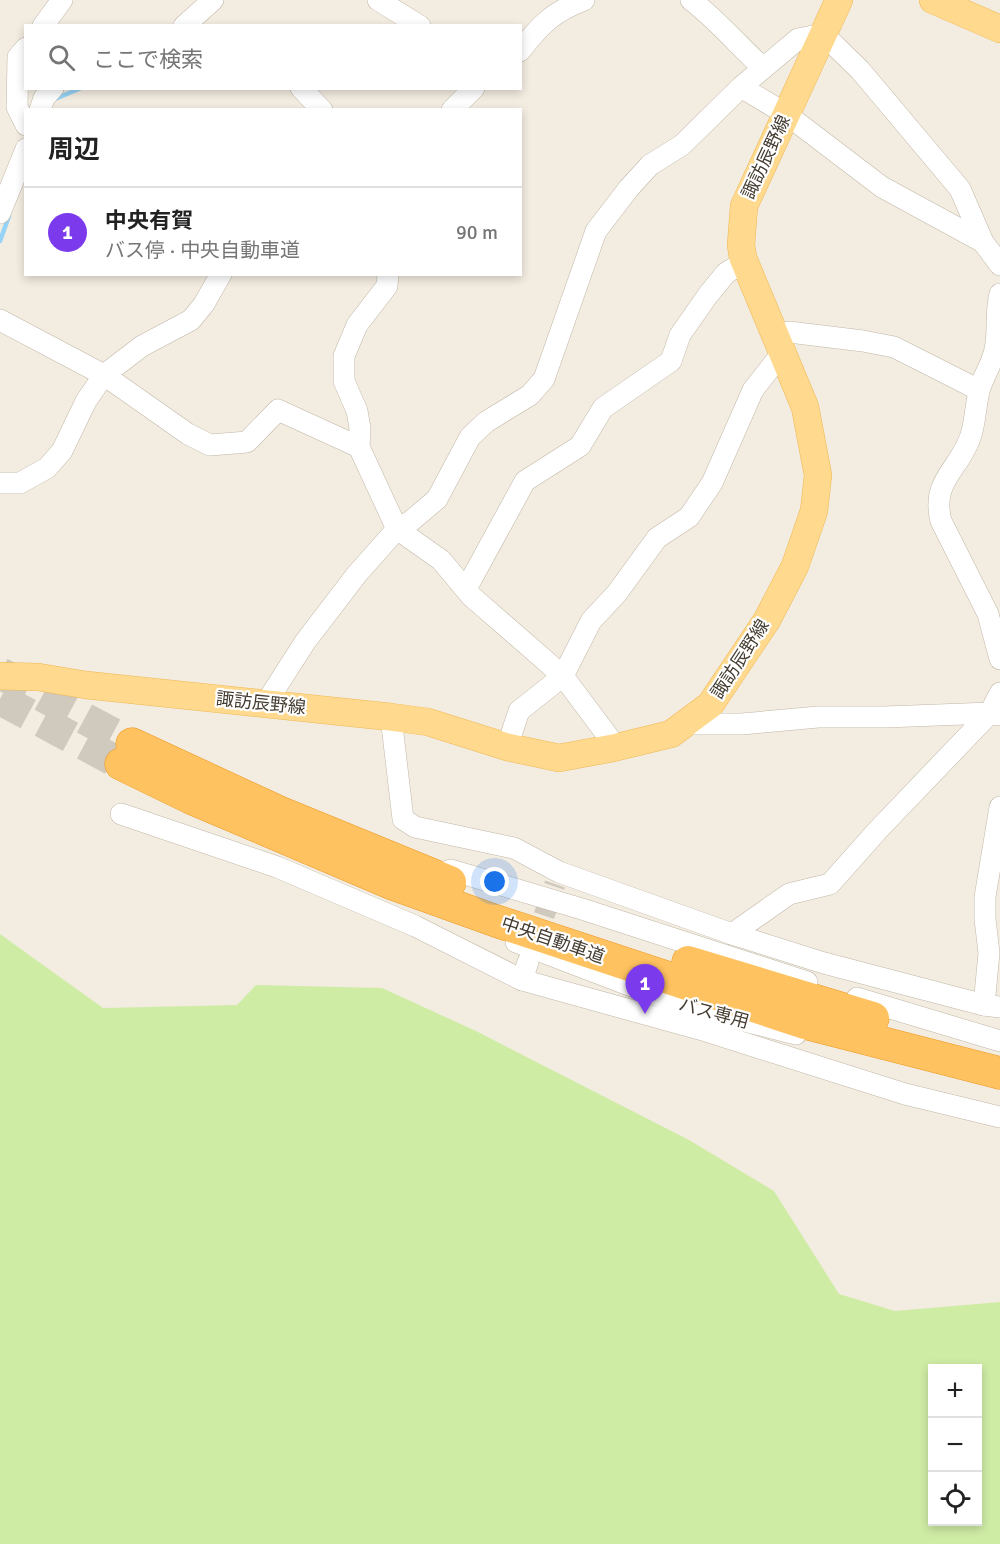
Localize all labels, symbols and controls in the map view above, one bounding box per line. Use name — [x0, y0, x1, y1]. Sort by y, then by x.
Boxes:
search box — [24, 24, 522, 90]
icon: search — [45, 41, 78, 74]
text: ここで検索 — [93, 46, 203, 73]
street label: 諏訪辰野線 — [737, 112, 795, 202]
text: 周辺 — [48, 134, 100, 166]
text: 中央有賀 — [105, 207, 193, 234]
text: 1 — [62, 220, 73, 245]
text: 90 m — [456, 220, 498, 245]
text: バス停 · 中央自動車道 — [105, 238, 300, 263]
street label: 諏訪辰野線 — [706, 615, 774, 703]
street label: 諏訪辰野線 — [215, 687, 307, 719]
your location — [480, 867, 509, 896]
street label: 中央自動車道 — [498, 912, 608, 968]
pin: 1 — [626, 964, 664, 1014]
street label: バス専用 — [676, 993, 752, 1033]
map controls — [928, 1364, 982, 1526]
button: + — [928, 1364, 982, 1418]
button: − — [928, 1418, 982, 1472]
button: locate — [928, 1472, 982, 1526]

